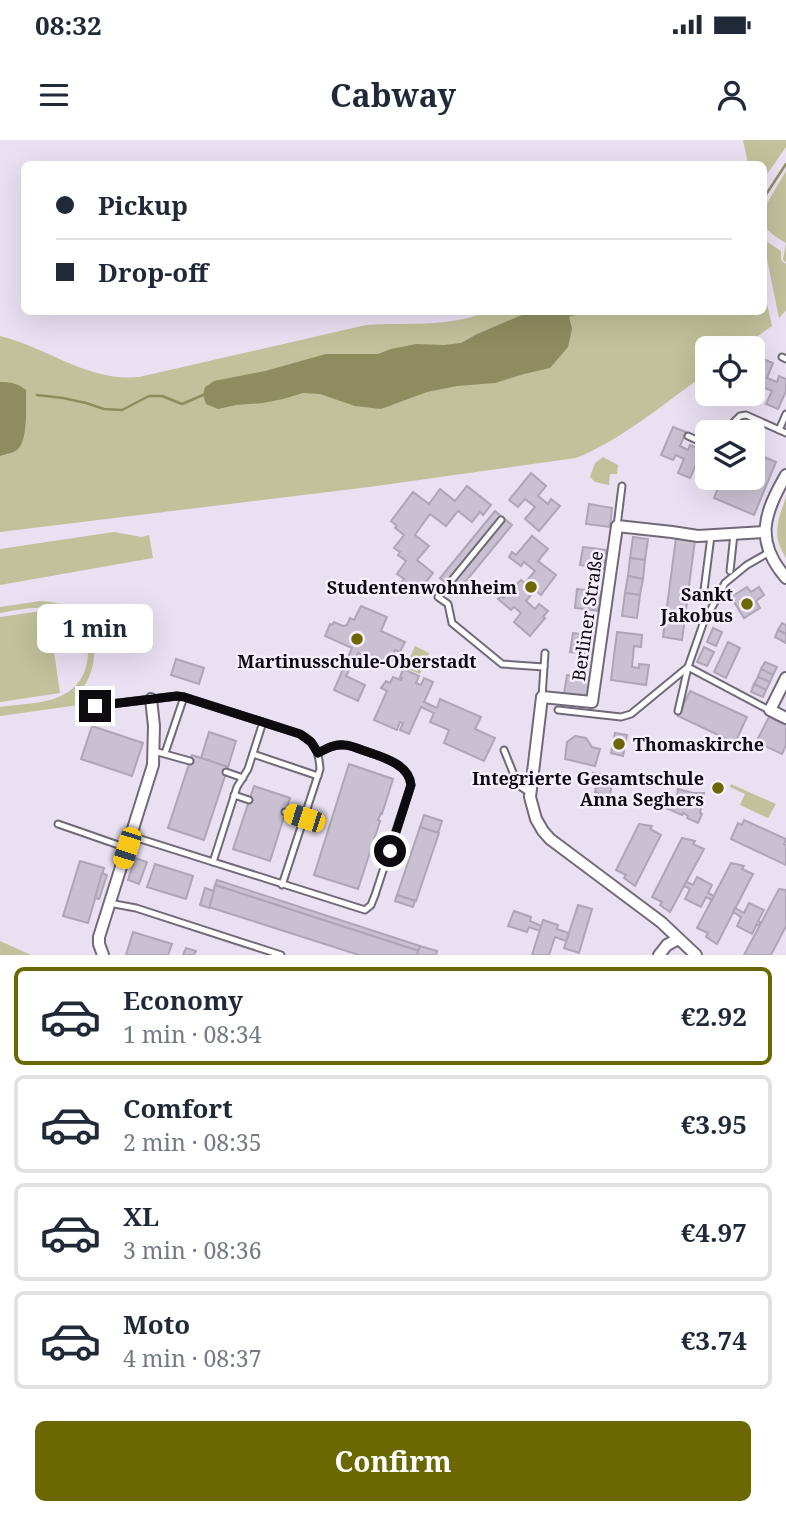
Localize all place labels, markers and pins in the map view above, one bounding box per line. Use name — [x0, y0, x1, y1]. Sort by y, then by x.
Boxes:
place label: Studentenwohnheim — [327, 575, 517, 599]
marker: Studentenwohnheim — [523, 579, 539, 595]
place label: Sankt Jakobus — [660, 582, 733, 627]
marker: Sankt Jakobus — [739, 596, 755, 612]
marker: Martinusschule-Oberstadt — [349, 631, 365, 647]
place label: Martinusschule-Oberstadt — [237, 649, 477, 673]
place label: Thomaskirche — [633, 732, 764, 756]
marker: Thomaskirche — [611, 736, 627, 752]
place label: Integrierte Gesamtschule Anna Seghers — [472, 766, 704, 811]
marker: Integrierte Gesamtschule Anna Seghers — [710, 780, 726, 796]

